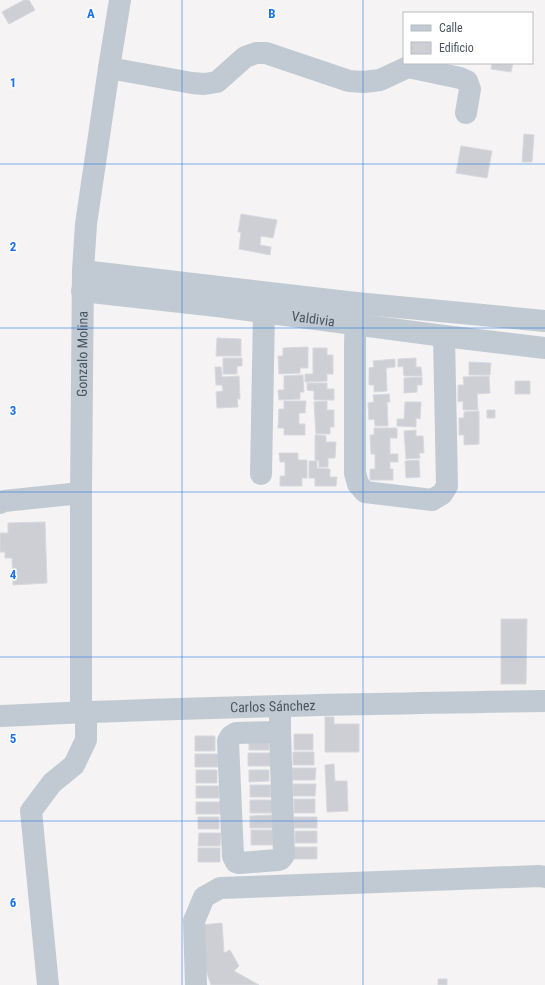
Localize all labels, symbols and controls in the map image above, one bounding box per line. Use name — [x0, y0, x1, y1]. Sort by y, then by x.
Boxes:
text: A — [87, 6, 95, 21]
text: B — [268, 6, 276, 21]
legend — [403, 12, 533, 64]
text: Calle — [439, 21, 463, 35]
text: Edificio — [439, 41, 474, 55]
text: 1 — [10, 75, 16, 90]
text: 2 — [10, 239, 17, 254]
street label: Valdivia — [291, 308, 336, 330]
street label: Gonzalo Molina — [74, 311, 91, 397]
text: 3 — [10, 403, 16, 418]
text: 4 — [10, 567, 17, 582]
street label: Carlos Sánchez — [230, 697, 316, 715]
text: 5 — [10, 731, 17, 746]
text: 6 — [10, 895, 17, 910]

